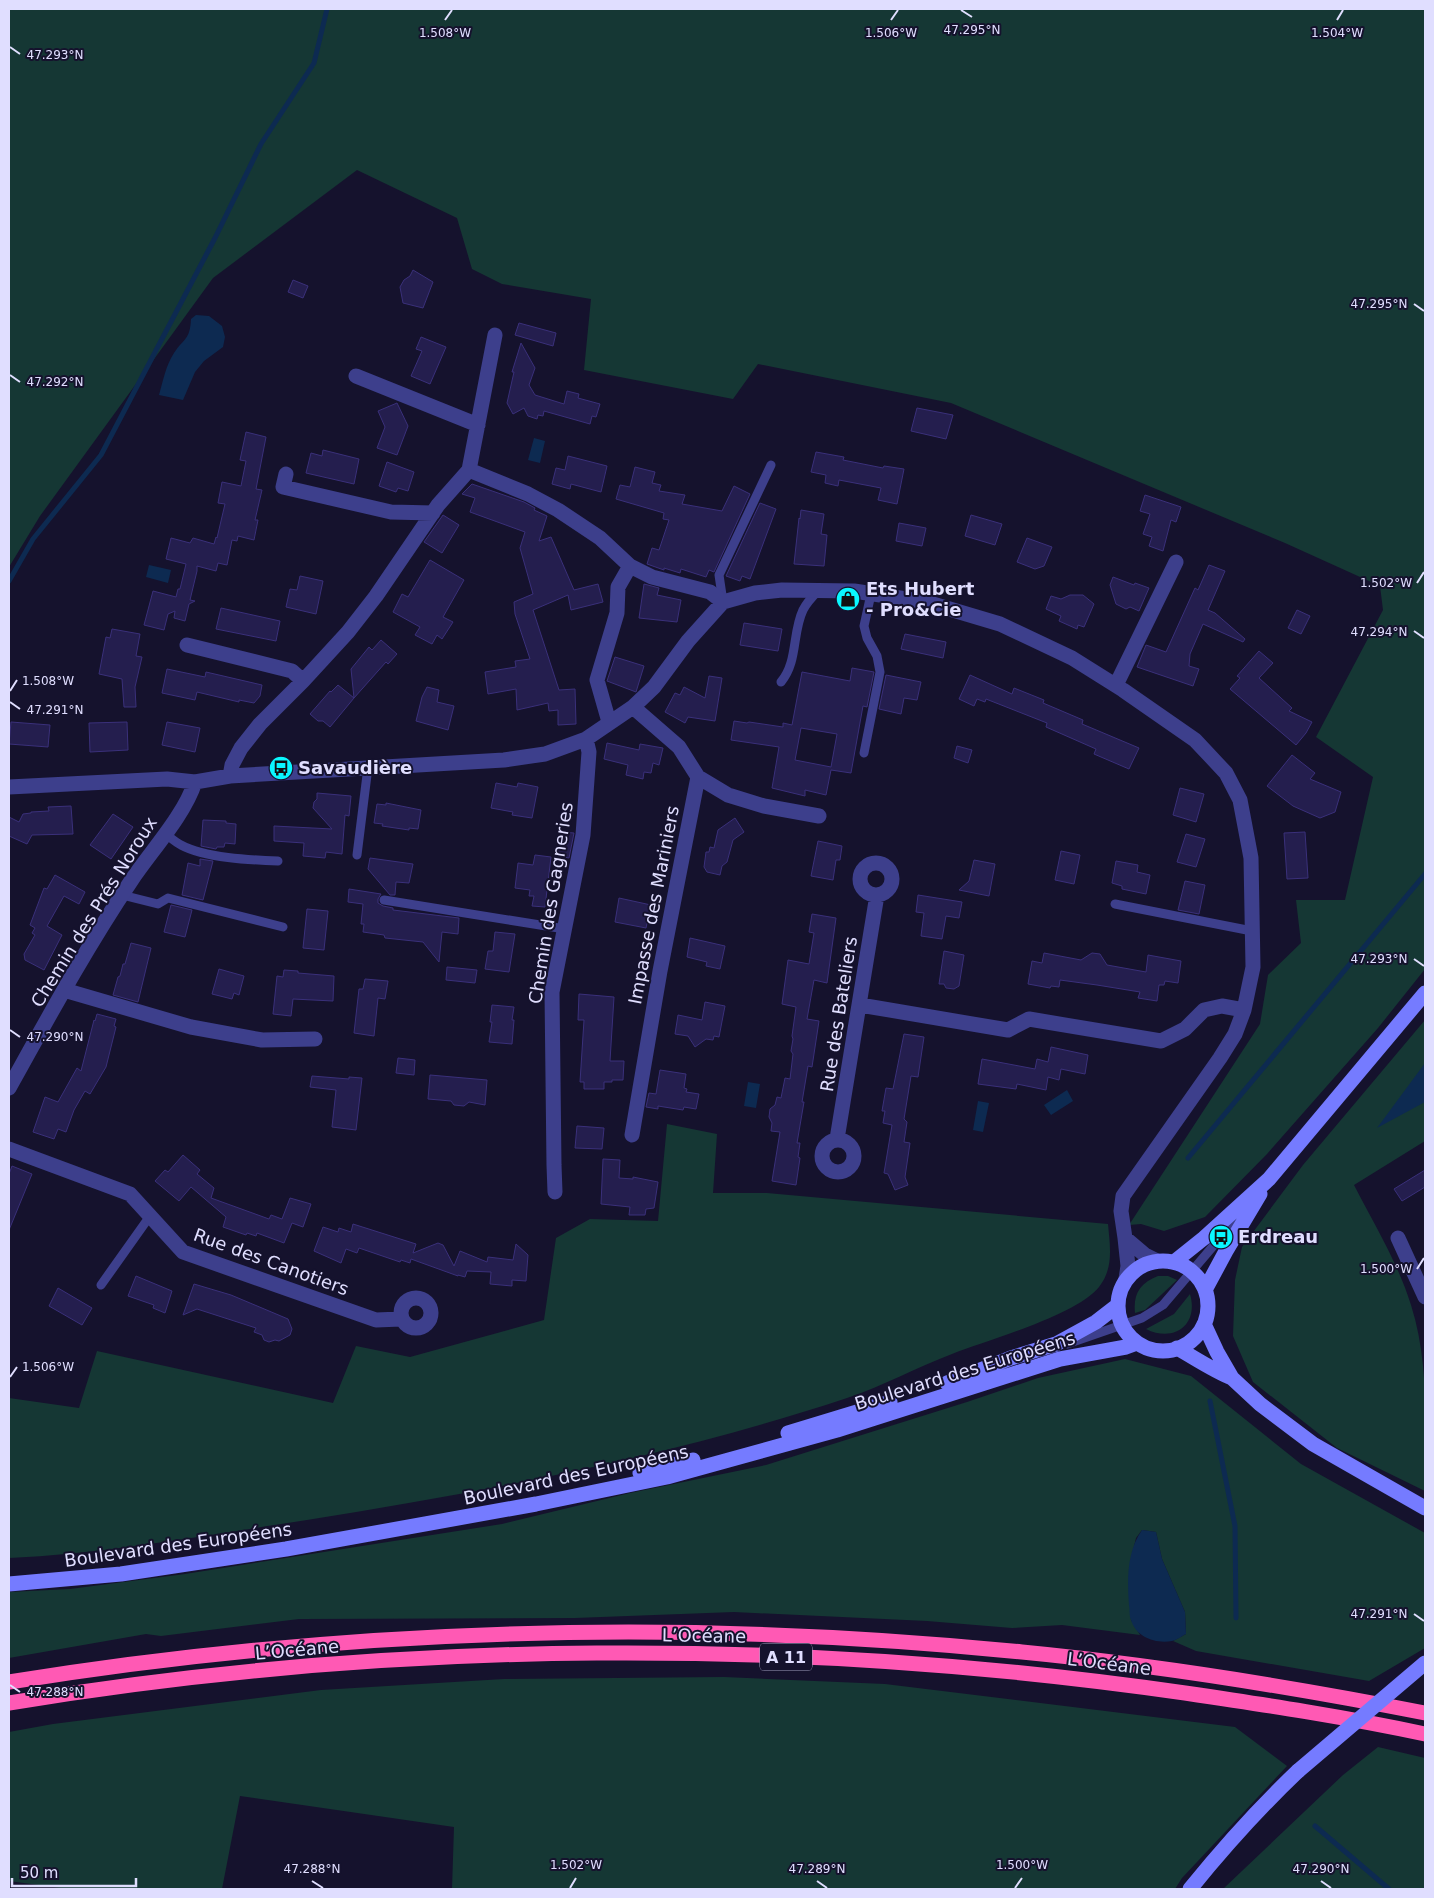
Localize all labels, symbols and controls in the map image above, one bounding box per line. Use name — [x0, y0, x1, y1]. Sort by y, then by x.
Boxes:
text: 47.295°N — [944, 23, 1000, 37]
text: 1.508°W — [419, 26, 471, 40]
text: 1.506°W — [865, 26, 917, 40]
text: 1.504°W — [1311, 26, 1363, 40]
text: 47.293°N — [27, 48, 83, 62]
text: 47.295°N — [1351, 297, 1407, 311]
text: 47.292°N — [27, 375, 83, 389]
text: 1.502°W — [1360, 576, 1412, 590]
place label: Ets Hubert - Pro&Cie — [866, 578, 975, 620]
shop icon: Ets Hubert - Pro&Cie — [835, 586, 861, 612]
text: 47.294°N — [1351, 625, 1407, 639]
text: 1.508°W — [22, 674, 74, 688]
text: 47.291°N — [27, 703, 83, 717]
bus stop icon: Savaudière — [268, 755, 294, 781]
place label: Savaudière — [298, 757, 412, 778]
street label: Chemin des Gagneries — [524, 801, 577, 1005]
street label: Impasse des Mariniers — [624, 804, 683, 1006]
street label: Chemin des Prés Noroux — [26, 812, 161, 1011]
street label: Rue des Bateliers — [816, 935, 861, 1093]
text: 47.293°N — [1351, 952, 1407, 966]
text: 47.290°N — [27, 1030, 83, 1044]
street label: Rue des Canotiers — [191, 1224, 352, 1299]
bus stop icon: Erdreau — [1208, 1224, 1234, 1250]
place label: Erdreau — [1238, 1226, 1318, 1247]
text: 1.500°W — [1360, 1262, 1412, 1276]
street label: Boulevard des Européens — [852, 1327, 1078, 1414]
text: 1.506°W — [22, 1360, 74, 1374]
street label: Boulevard des Européens — [461, 1440, 690, 1509]
street label: Boulevard des Européens — [63, 1518, 293, 1571]
text: 47.291°N — [1351, 1607, 1407, 1621]
street label: L’Océane — [662, 1624, 746, 1647]
street label: L’Océane — [254, 1635, 340, 1664]
road number: A 11 — [760, 1644, 812, 1670]
street label: L’Océane — [1066, 1648, 1152, 1679]
text: 47.288°N — [27, 1685, 83, 1699]
scale bar — [12, 1856, 136, 1888]
text: 1.502°W — [550, 1858, 602, 1872]
text: 1.500°W — [996, 1858, 1048, 1872]
text: 47.288°N — [284, 1862, 340, 1876]
text: 47.289°N — [789, 1862, 845, 1876]
text: 47.290°N — [1293, 1862, 1349, 1876]
text: 50 m — [20, 1864, 58, 1882]

